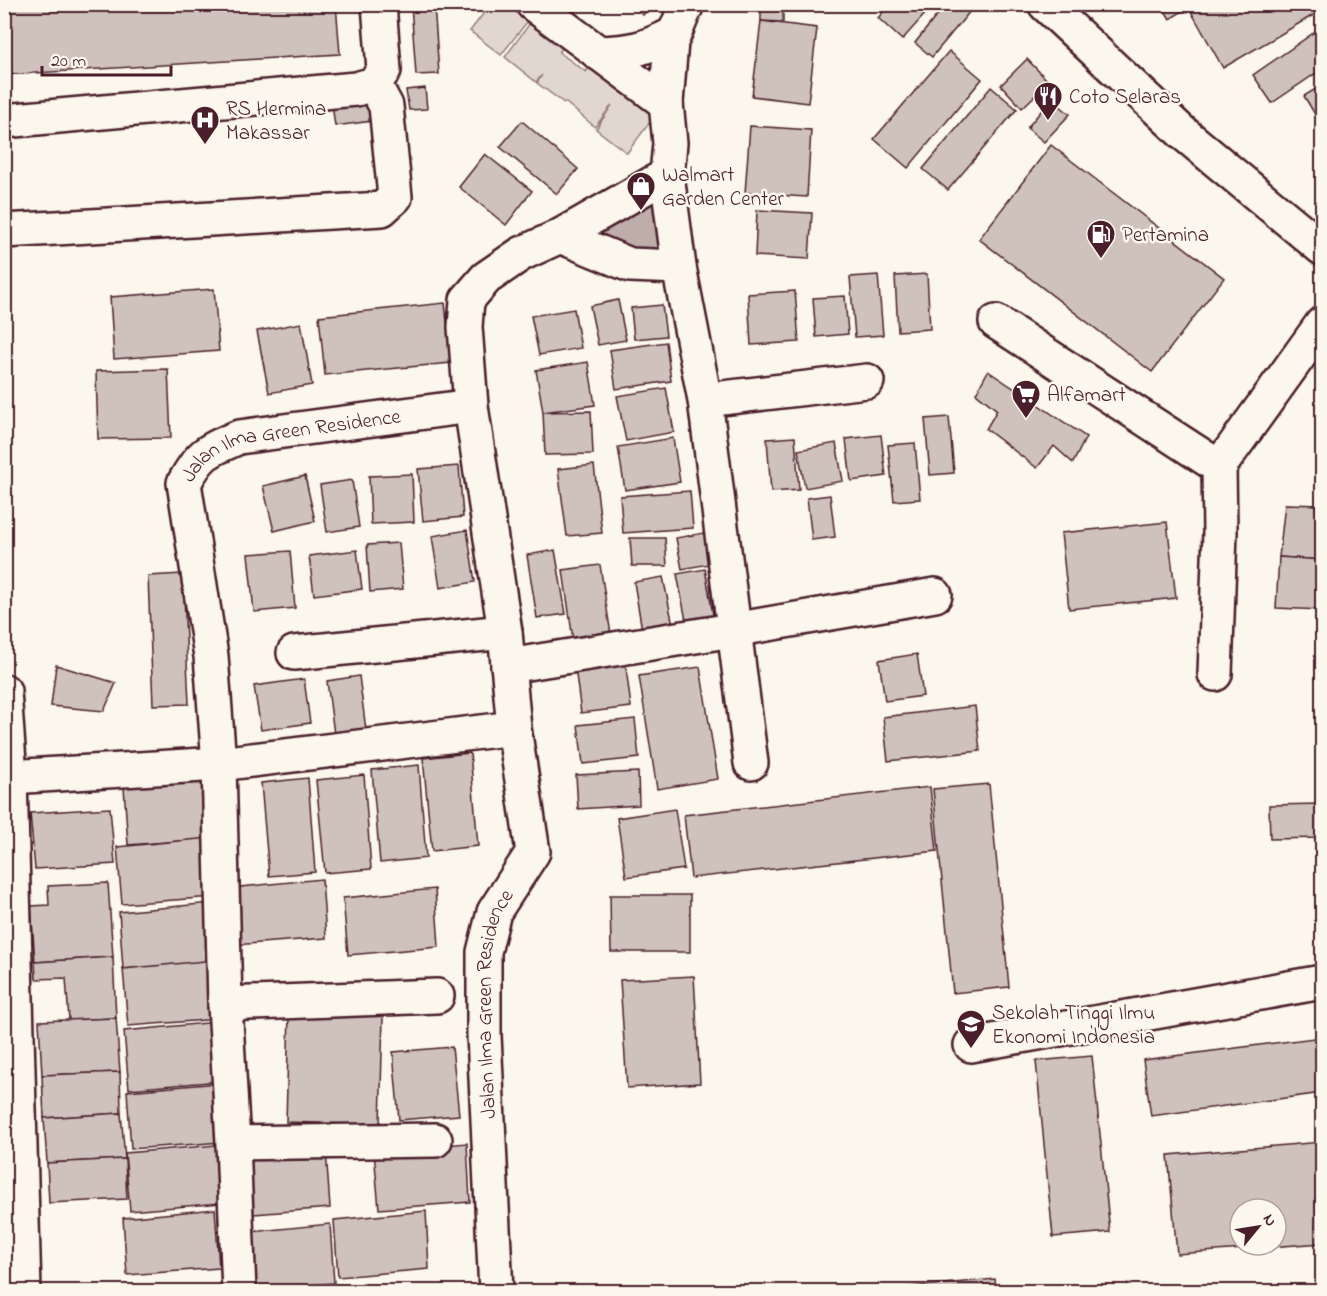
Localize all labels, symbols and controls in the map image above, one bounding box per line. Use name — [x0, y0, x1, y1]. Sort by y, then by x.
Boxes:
scale bar — [42, 39, 171, 77]
text: 20 m — [51, 49, 86, 75]
restaurant icon: Coto Selaras — [1032, 80, 1064, 122]
place label: Coto Selaras — [1069, 83, 1181, 113]
place label: RS Hermina Makassar — [226, 95, 326, 149]
hospital icon: RS Hermina Makassar — [189, 104, 221, 146]
place label: Walmart Garden Center — [662, 161, 785, 215]
shop icon: Walmart Garden Center — [625, 170, 657, 212]
fuel station icon: Pertamina — [1085, 218, 1117, 260]
place label: Pertamina — [1122, 221, 1209, 251]
supermarket icon: Alfamart — [1010, 378, 1042, 420]
place label: Alfamart — [1047, 381, 1126, 411]
street label: Jalan Ilma Green Residence — [175, 402, 403, 488]
street label: Jalan Ilma Green Residence — [471, 883, 522, 1120]
place label: Sekolah Tinggi Ilmu Ekonomi Indonesia — [992, 999, 1155, 1053]
school or university icon: Sekolah Tinggi Ilmu Ekonomi Indonesia — [955, 1008, 987, 1050]
north arrow — [1228, 1197, 1288, 1257]
text: N — [1256, 1210, 1282, 1231]

